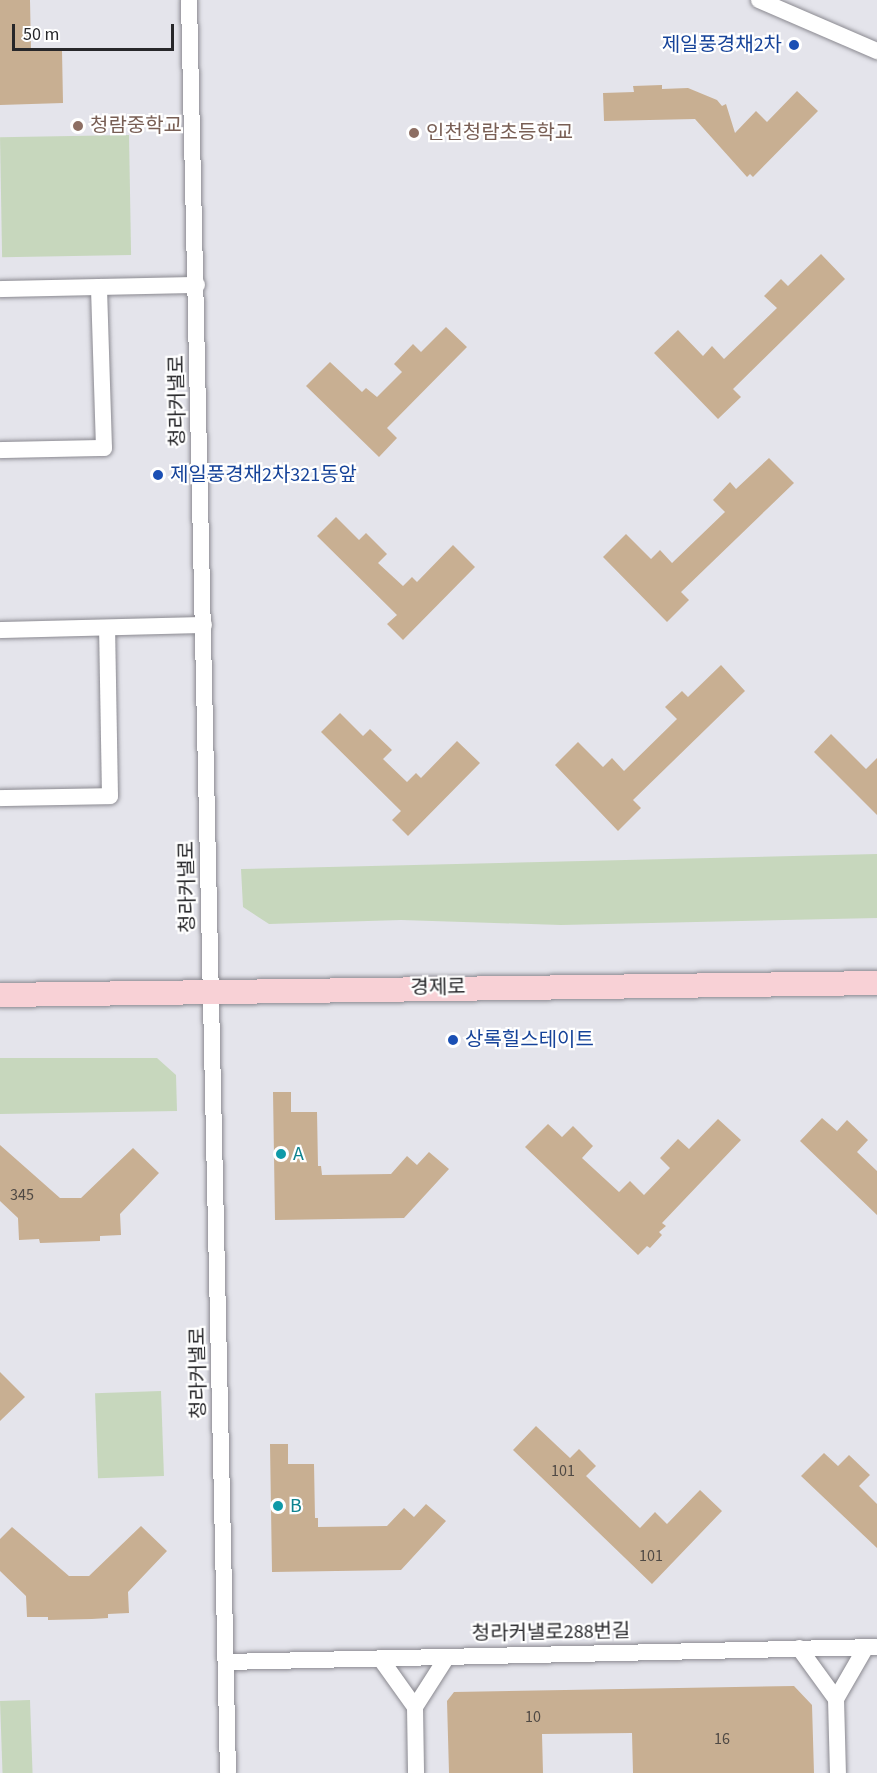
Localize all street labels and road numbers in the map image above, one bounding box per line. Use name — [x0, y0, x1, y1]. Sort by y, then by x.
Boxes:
street label: 청라커낼로 — [165, 355, 191, 447]
street label: 청라커낼로 — [175, 841, 201, 933]
street label: 경제로 — [410, 976, 466, 1000]
street label: 청라커낼로 — [186, 1327, 212, 1419]
street label: 청라커낼로288번길 — [471, 1620, 631, 1646]

